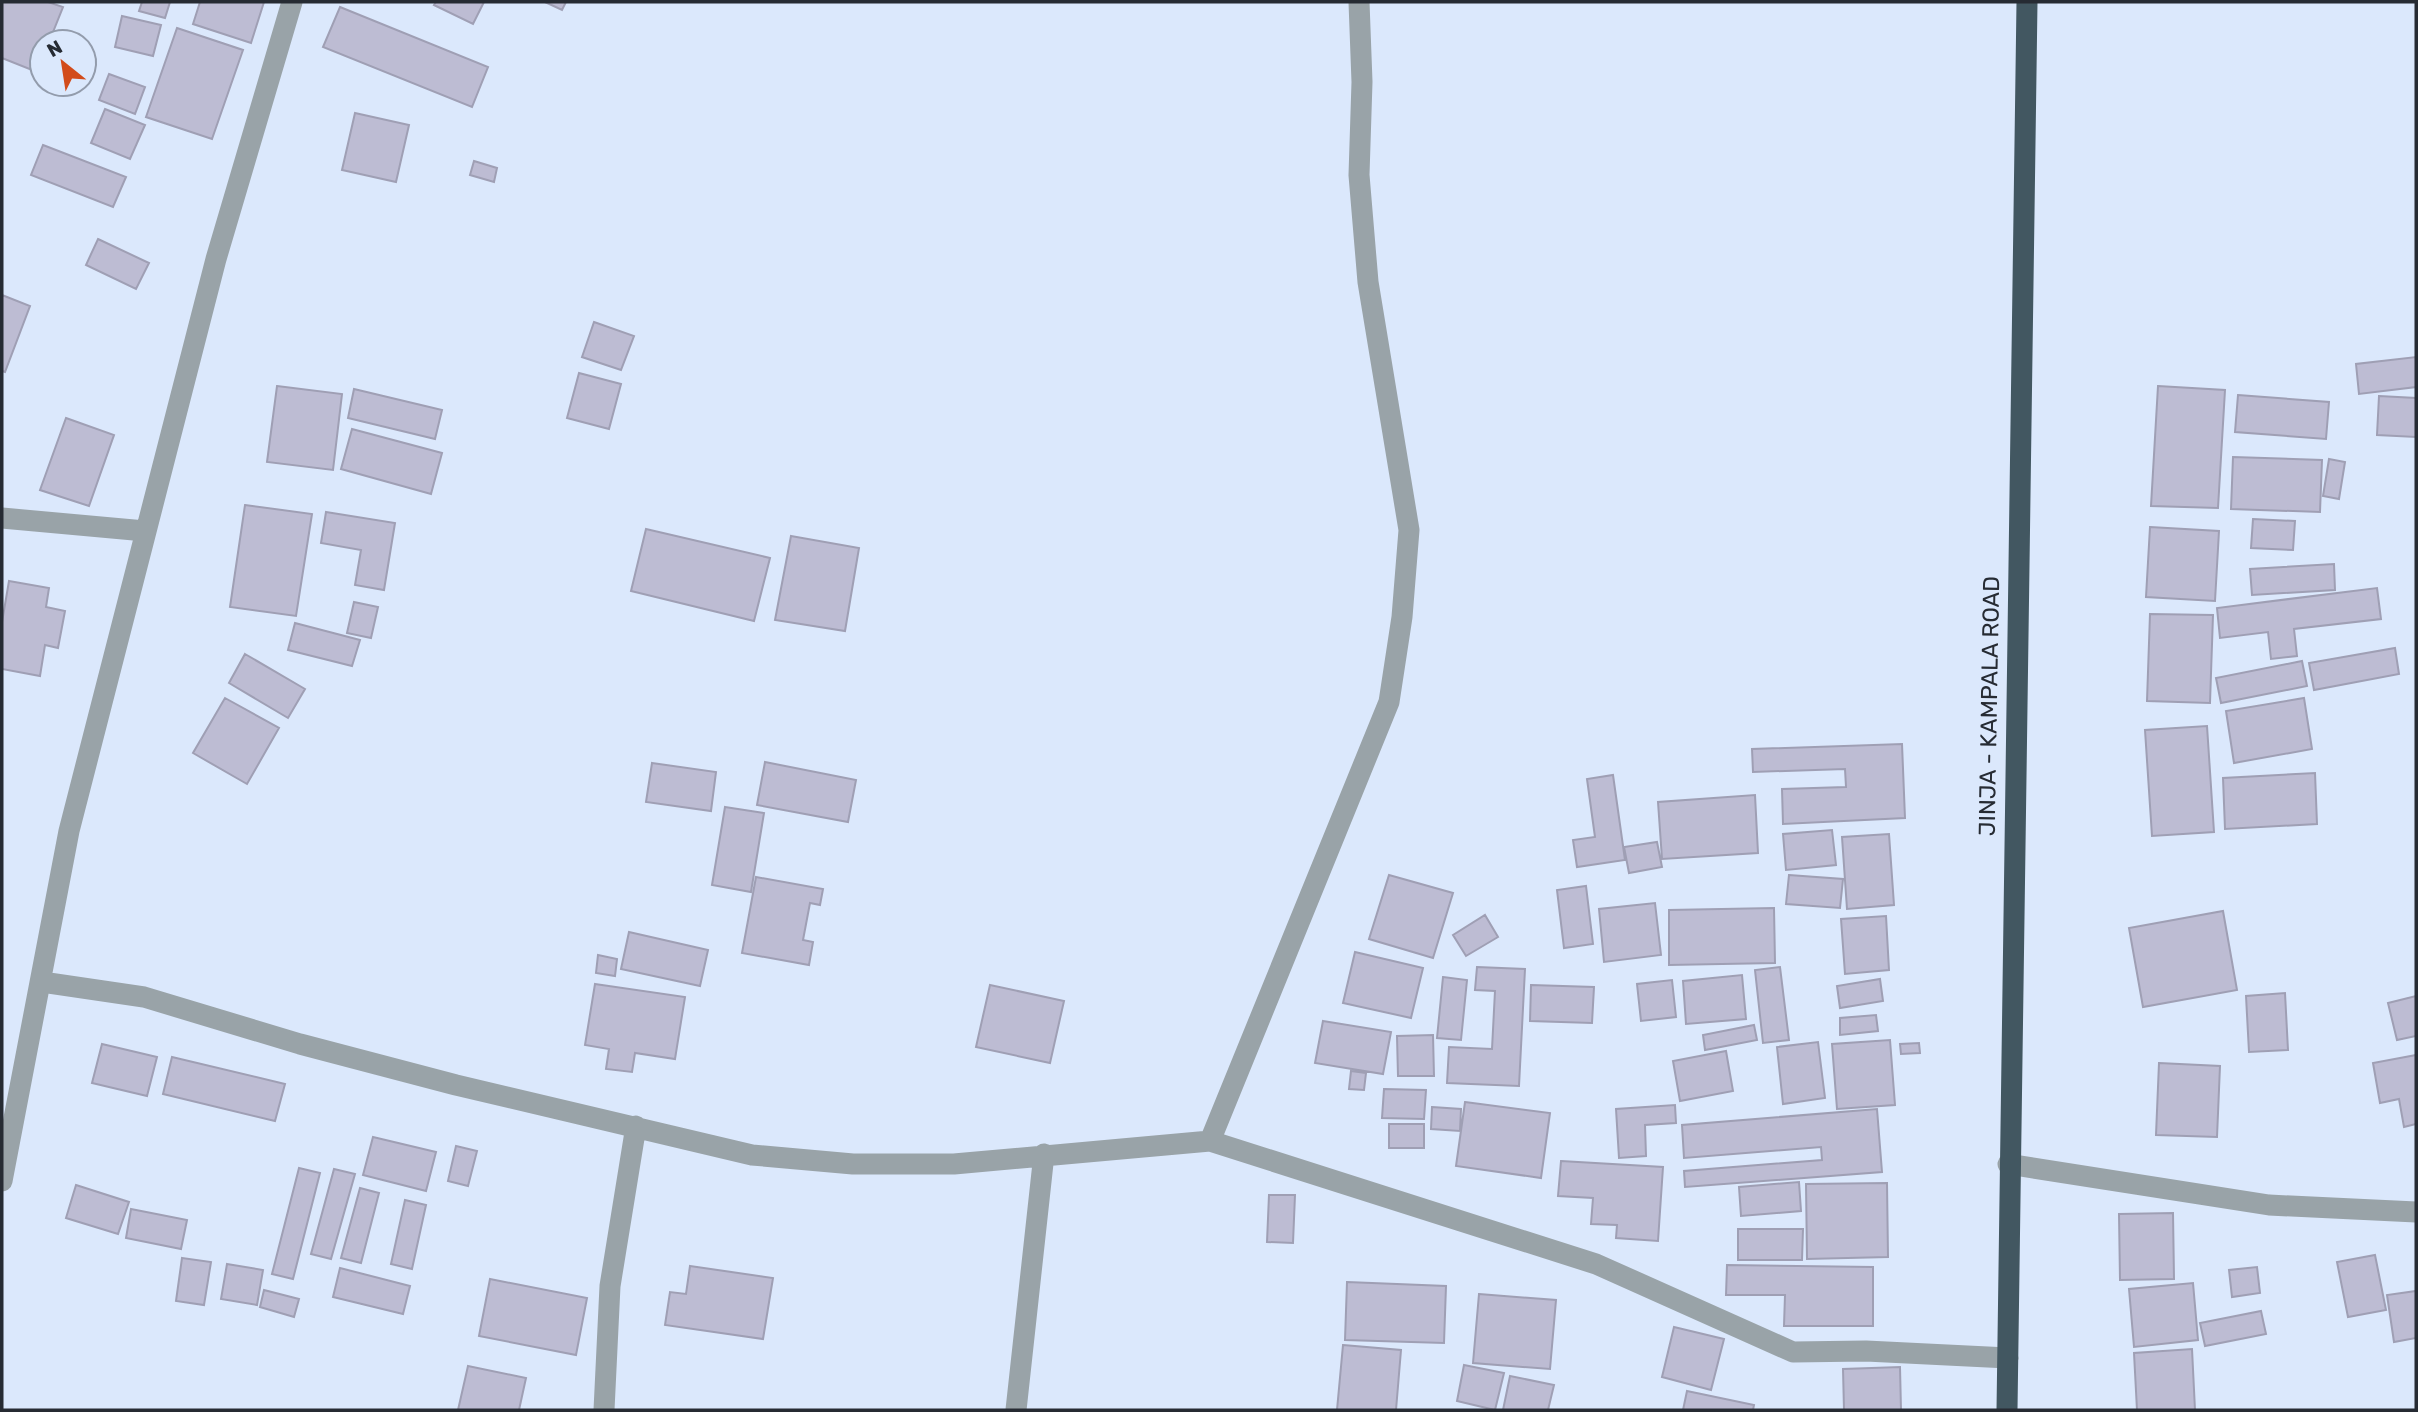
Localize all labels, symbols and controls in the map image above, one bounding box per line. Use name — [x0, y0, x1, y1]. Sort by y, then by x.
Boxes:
north arrow — [28, 28, 98, 98]
text: N — [43, 35, 66, 62]
street label: JINJA - KAMPALA ROAD — [1973, 576, 2005, 836]

